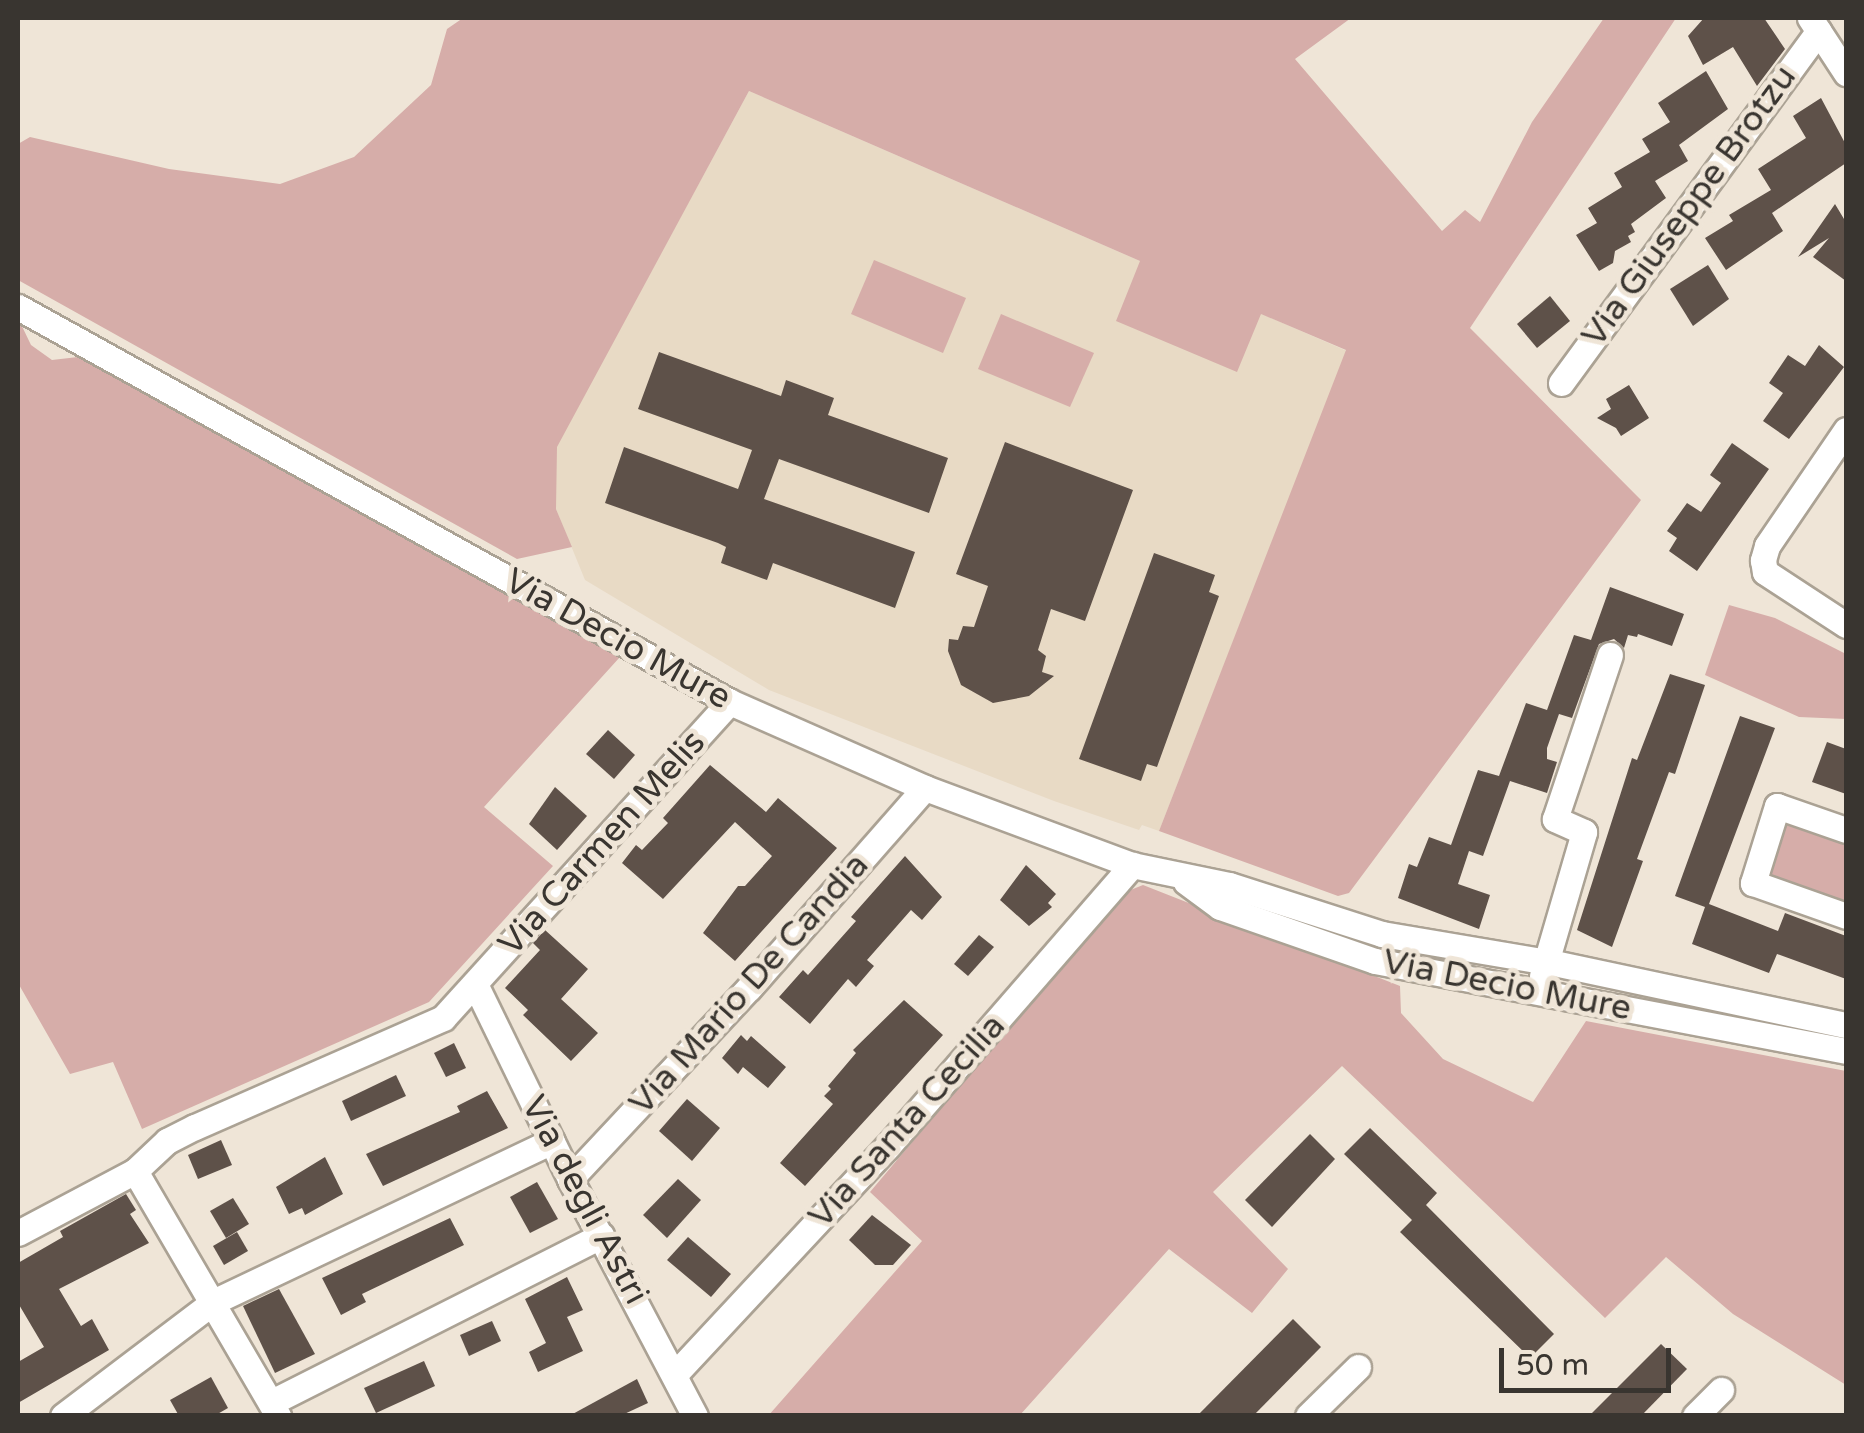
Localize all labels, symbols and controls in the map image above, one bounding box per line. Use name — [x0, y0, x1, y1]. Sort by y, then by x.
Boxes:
street label: Via Giuseppe Brotzu — [1573, 57, 1805, 355]
street label: Via Decio Mure — [498, 560, 738, 718]
street label: Via Carmen Melis — [490, 722, 714, 964]
street label: Via Mario De Candia — [620, 844, 878, 1124]
street label: Via Decio Mure — [1379, 940, 1635, 1030]
street label: Via Santa Cecilia — [800, 1005, 1014, 1237]
street label: Via degli Astri — [512, 1089, 658, 1311]
scale bar — [1504, 1328, 1676, 1390]
text: 50 m — [1516, 1347, 1589, 1384]

